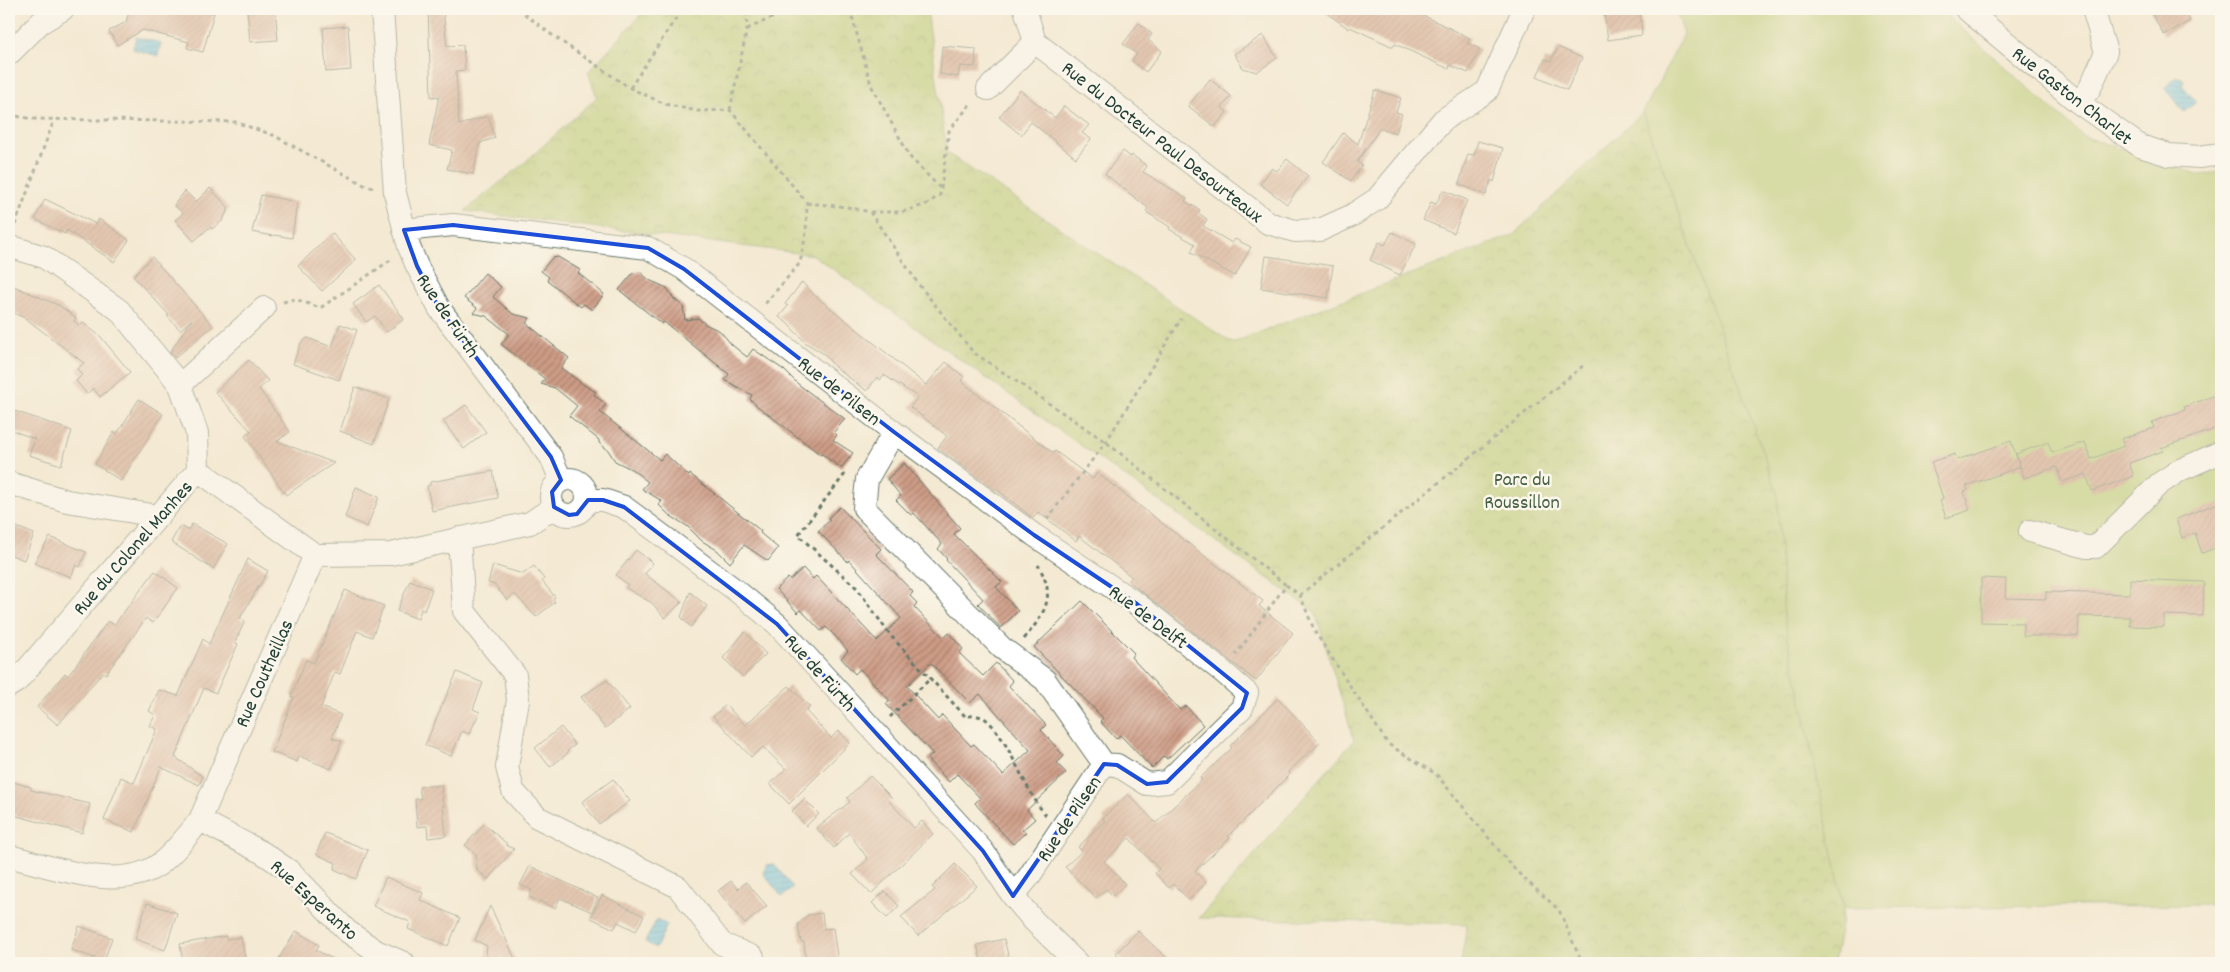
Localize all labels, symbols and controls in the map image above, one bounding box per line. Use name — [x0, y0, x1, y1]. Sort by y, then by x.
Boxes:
street label: Rue Gaston Charlet — [2005, 41, 2138, 154]
street label: Rue du Docteur Paul Desourteaux — [1054, 56, 1268, 231]
street label: Rue de Fürth — [408, 269, 485, 364]
street label: Rue de Pilsen — [791, 351, 886, 434]
park label: Parc du Roussillon — [1484, 467, 1560, 518]
street label: Rue du Colonel Manhes — [68, 475, 201, 623]
street label: Rue de Delft — [1102, 579, 1193, 658]
street label: Rue Coutheillas — [229, 616, 302, 733]
street label: Rue de Fürth — [776, 629, 861, 719]
street label: Rue de Pilsen — [1031, 771, 1110, 868]
street label: Rue Esperanto — [263, 854, 363, 948]

